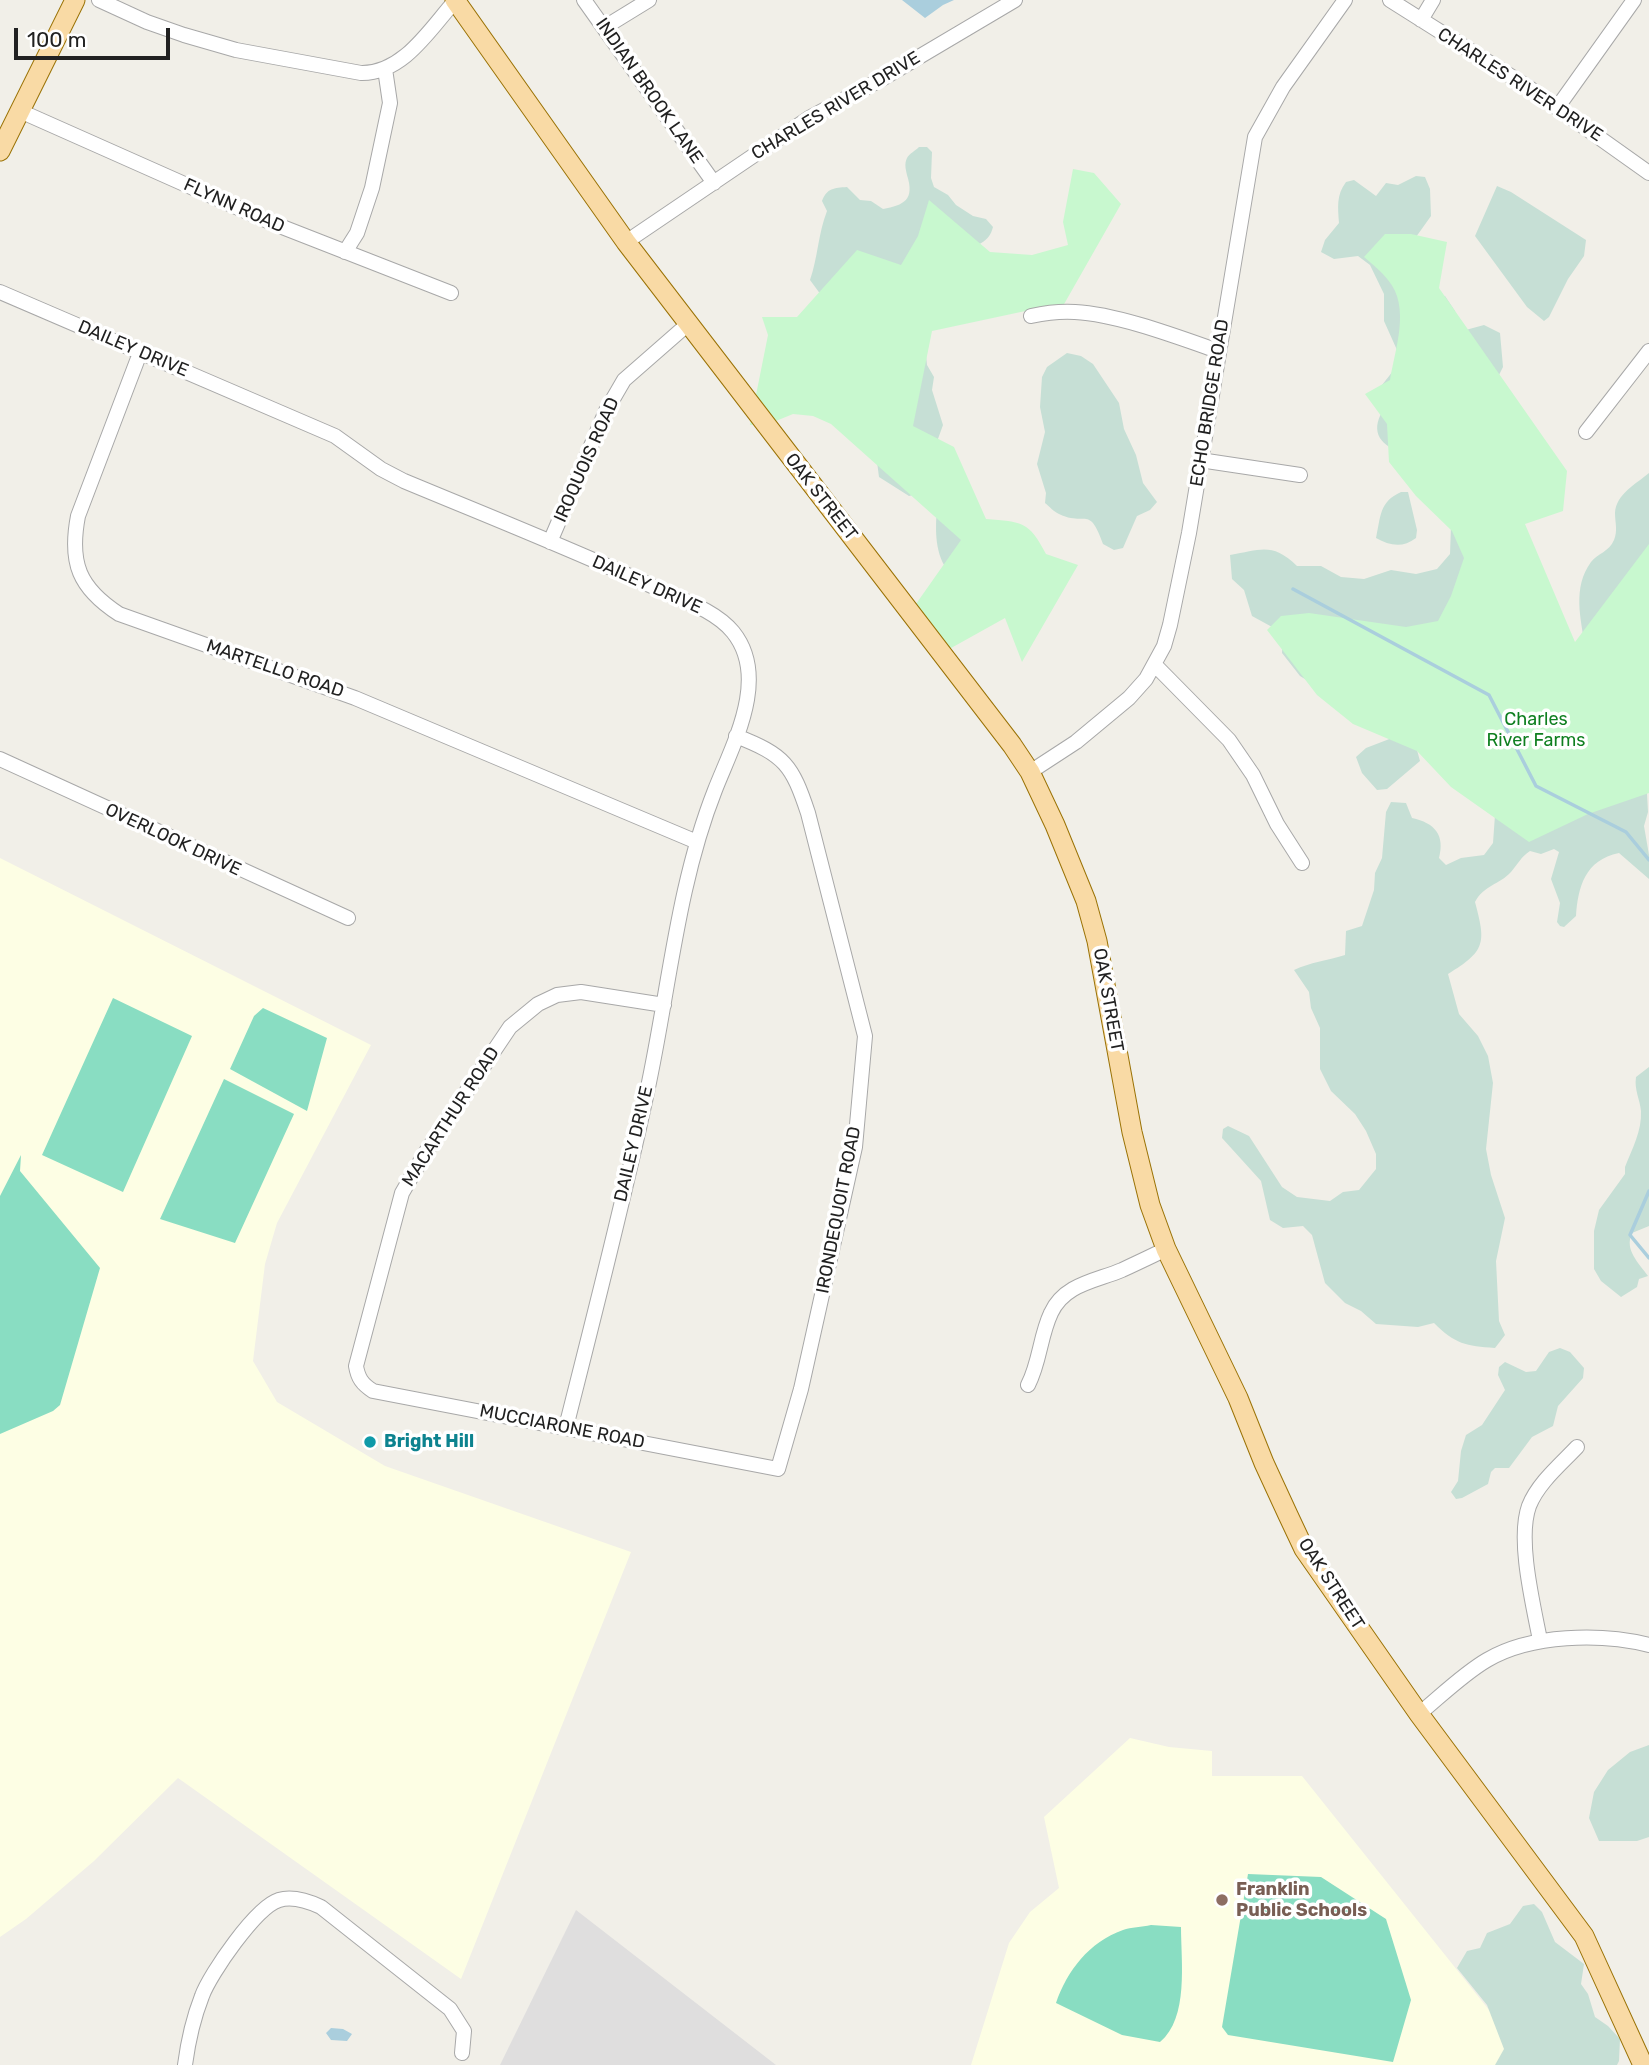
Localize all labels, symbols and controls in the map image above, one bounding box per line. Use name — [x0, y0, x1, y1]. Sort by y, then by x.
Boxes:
scale bar — [18, 14, 173, 58]
street label: INDIAN BROOK LANE — [591, 14, 707, 168]
street label: CHARLES RIVER DRIVE — [1433, 23, 1607, 147]
text: 100 m — [27, 27, 86, 52]
street label: CHARLES RIVER DRIVE — [748, 47, 924, 165]
street label: FLYNN ROAD — [180, 174, 288, 238]
street label: DAILEY DRIVE — [74, 316, 192, 382]
street label: ECHO BRIDGE ROAD — [1186, 318, 1234, 488]
street label: IROQUOIS ROAD — [550, 394, 624, 526]
street label: OAK STREET — [780, 449, 862, 545]
street label: DAILEY DRIVE — [589, 551, 705, 619]
street label: MARTELLO ROAD — [203, 635, 347, 703]
park label: Charles River Farms — [1486, 709, 1586, 752]
street label: OVERLOOK DRIVE — [102, 799, 244, 881]
street label: OAK STREET — [1088, 947, 1128, 1053]
street label: MACARTHUR ROAD — [398, 1043, 504, 1191]
street label: DAILEY DRIVE — [610, 1084, 658, 1204]
street label: IRONDEQUOIT ROAD — [812, 1125, 866, 1295]
street label: MUCCIARONE ROAD — [478, 1400, 646, 1454]
place label: Bright Hill — [384, 1431, 474, 1453]
marker: Bright Hill — [362, 1434, 378, 1450]
street label: OAK STREET — [1293, 1534, 1369, 1634]
place label: Franklin Public Schools — [1236, 1879, 1367, 1922]
marker: Franklin Public Schools — [1214, 1892, 1230, 1908]

